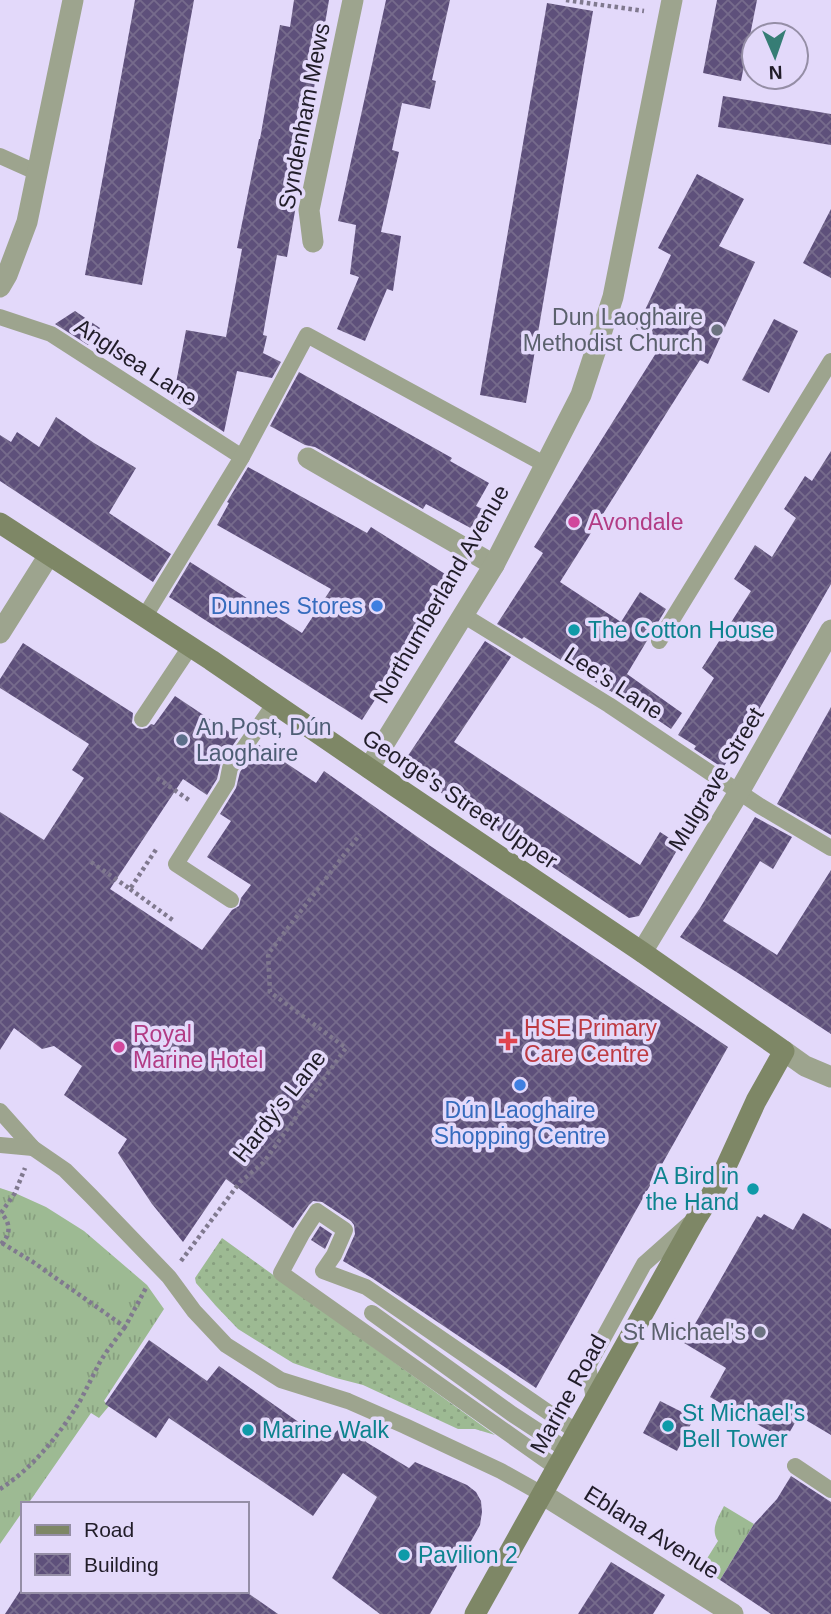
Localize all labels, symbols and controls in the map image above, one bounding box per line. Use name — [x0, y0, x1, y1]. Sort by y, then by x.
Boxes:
street label: Syndenham Mews — [273, 21, 335, 211]
north arrow — [740, 21, 810, 91]
text: N — [768, 62, 783, 83]
place label: Dun Laoghaire Methodist Church — [523, 304, 703, 356]
street label: Anglsea Lane — [70, 313, 202, 411]
marker: Dun Laoghaire Methodist Church — [709, 322, 725, 338]
street label: Northumberland Avenue — [368, 480, 514, 708]
place label: Avondale — [588, 509, 684, 535]
marker: Avondale — [566, 514, 582, 530]
place label: Dunnes Stores — [211, 593, 363, 619]
marker: Dunnes Stores — [369, 598, 385, 614]
place label: The Cotton House — [588, 617, 775, 643]
marker: The Cotton House — [566, 622, 582, 638]
street label: Lee's Lane — [560, 642, 668, 724]
street label: Mulgrave Street — [663, 702, 769, 855]
place label: An Post, Dún Laoghaire — [196, 714, 332, 766]
street label: George's Street Upper — [358, 724, 563, 874]
marker: An Post, Dún Laoghaire — [174, 732, 190, 748]
place label: HSE Primary Care Centre — [524, 1015, 657, 1067]
place label: Royal Marine Hotel — [133, 1021, 263, 1073]
marker: HSE Primary Care Centre — [498, 1031, 518, 1051]
marker: Royal Marine Hotel — [111, 1039, 127, 1055]
street label: Hardy's Lane — [227, 1045, 331, 1167]
marker: Dún Laoghaire Shopping Centre — [512, 1077, 528, 1093]
place label: Dún Laoghaire Shopping Centre — [434, 1097, 606, 1149]
place label: A Bird in the Hand — [646, 1163, 739, 1215]
marker: A Bird in the Hand — [745, 1181, 761, 1197]
place label: St Michael's — [623, 1319, 746, 1345]
marker: St Michael's — [752, 1324, 768, 1340]
street label: Marine Road — [525, 1330, 611, 1458]
place label: St Michael's Bell Tower — [682, 1400, 805, 1452]
place label: Marine Walk — [262, 1417, 389, 1443]
marker: St Michael's Bell Tower — [660, 1418, 676, 1434]
marker: Marine Walk — [240, 1422, 256, 1438]
street label: Eblana Avenue — [580, 1480, 724, 1584]
legend — [21, 1502, 248, 1593]
text: Road — [84, 1518, 134, 1541]
place label: Pavilion 2 — [418, 1542, 518, 1568]
marker: Pavilion 2 — [396, 1547, 412, 1563]
text: Building — [84, 1553, 159, 1576]

